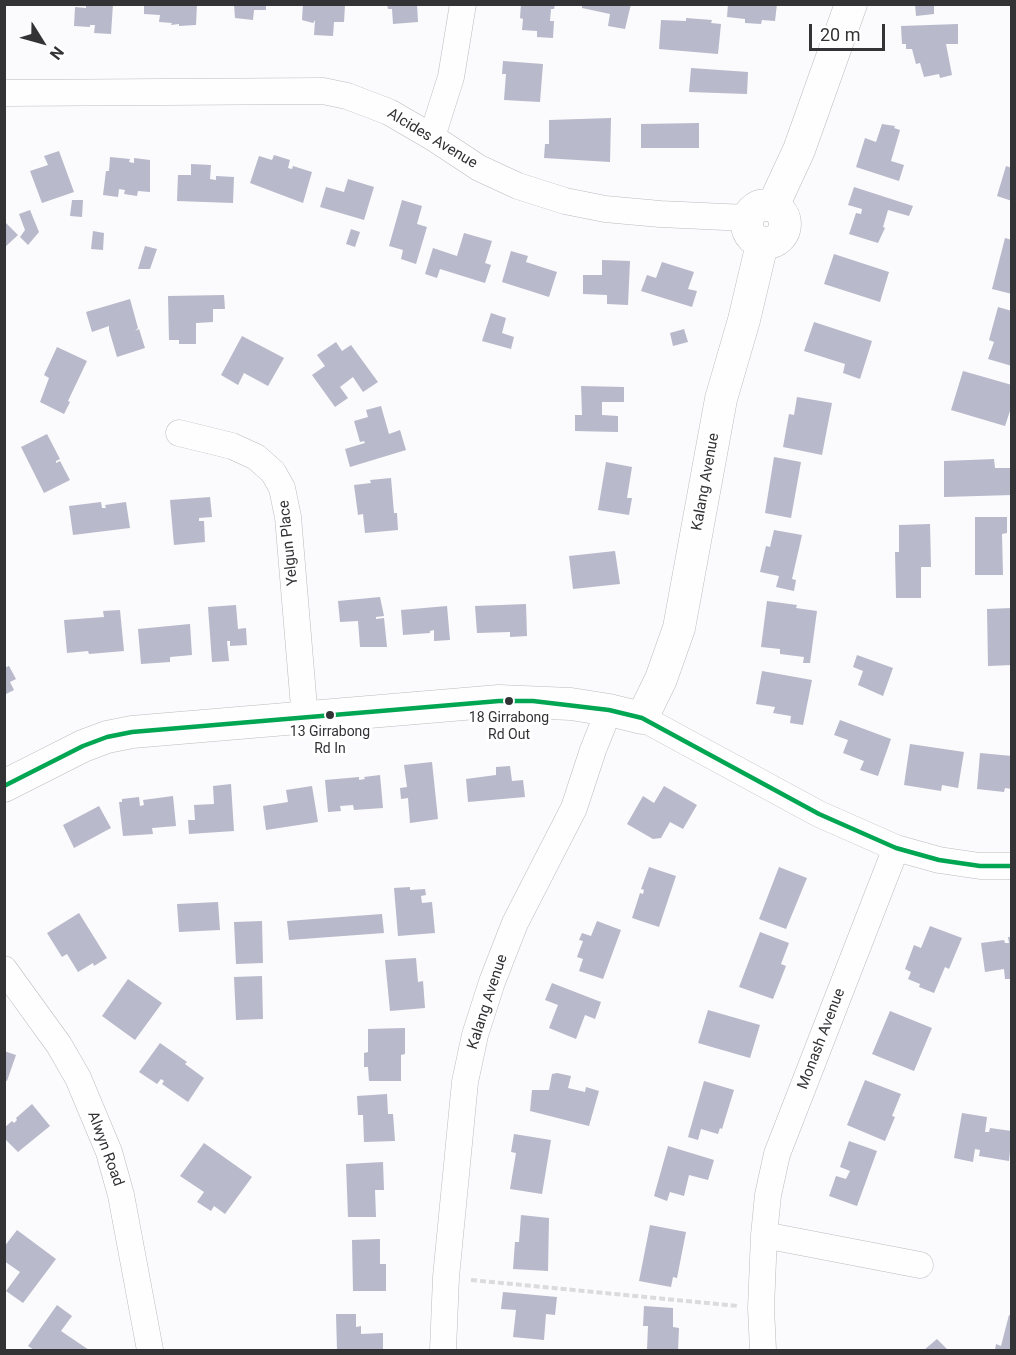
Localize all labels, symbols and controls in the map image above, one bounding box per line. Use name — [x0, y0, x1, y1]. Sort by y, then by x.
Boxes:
north arrow — [12, 12, 72, 72]
scale bar — [812, 12, 888, 50]
text: 20 m — [820, 24, 860, 45]
text: N — [46, 43, 68, 63]
street label: Alcides Avenue — [384, 105, 480, 173]
street label: Kalang Avenue — [689, 432, 723, 532]
street label: Yelgun Place — [276, 499, 302, 587]
marker: 18 Girrabong Rd Out — [503, 695, 515, 707]
marker: 13 Girrabong Rd In — [324, 709, 336, 721]
place label: 18 Girrabong Rd Out — [469, 710, 549, 742]
place label: 13 Girrabong Rd In — [290, 724, 370, 756]
street label: Kalang Avenue — [464, 952, 512, 1052]
street label: Monash Avenue — [794, 986, 850, 1092]
street label: Alwyn Road — [83, 1109, 127, 1189]

